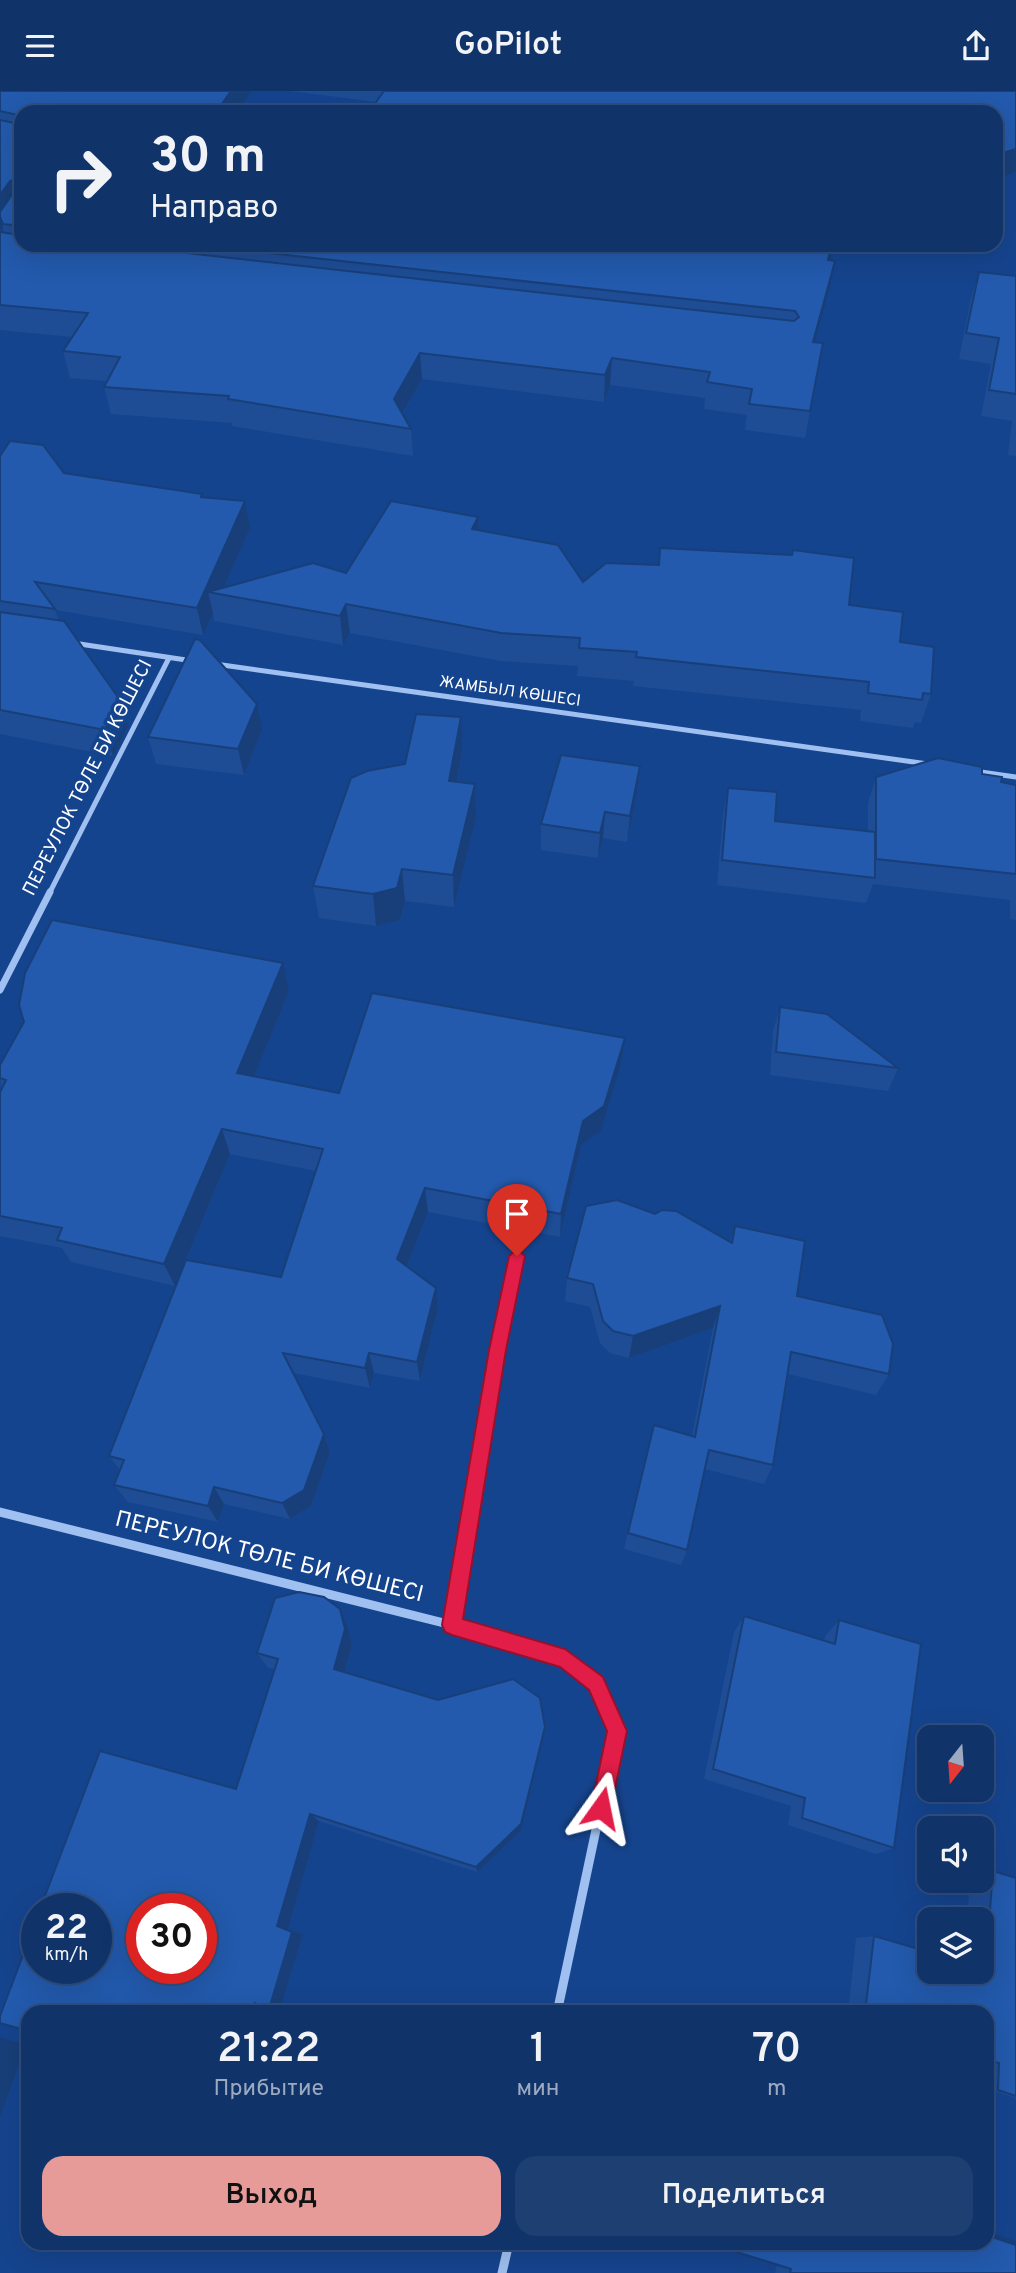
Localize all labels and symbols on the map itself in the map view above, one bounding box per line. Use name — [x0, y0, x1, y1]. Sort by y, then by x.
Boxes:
street label: ПЕРЕУЛОК ТӨЛЕ БИ КӨШЕСІ — [18, 656, 158, 900]
street label: ЖАМБЫЛ КӨШЕСІ — [438, 672, 582, 712]
pin — [487, 1184, 547, 1256]
street label: ПЕРЕУЛОК ТӨЛЕ БИ КӨШЕСІ — [112, 1506, 426, 1610]
north arrow — [917, 1725, 994, 1803]
position arrow — [564, 1771, 638, 1845]
speed limit sign: 30 — [126, 1893, 217, 1984]

